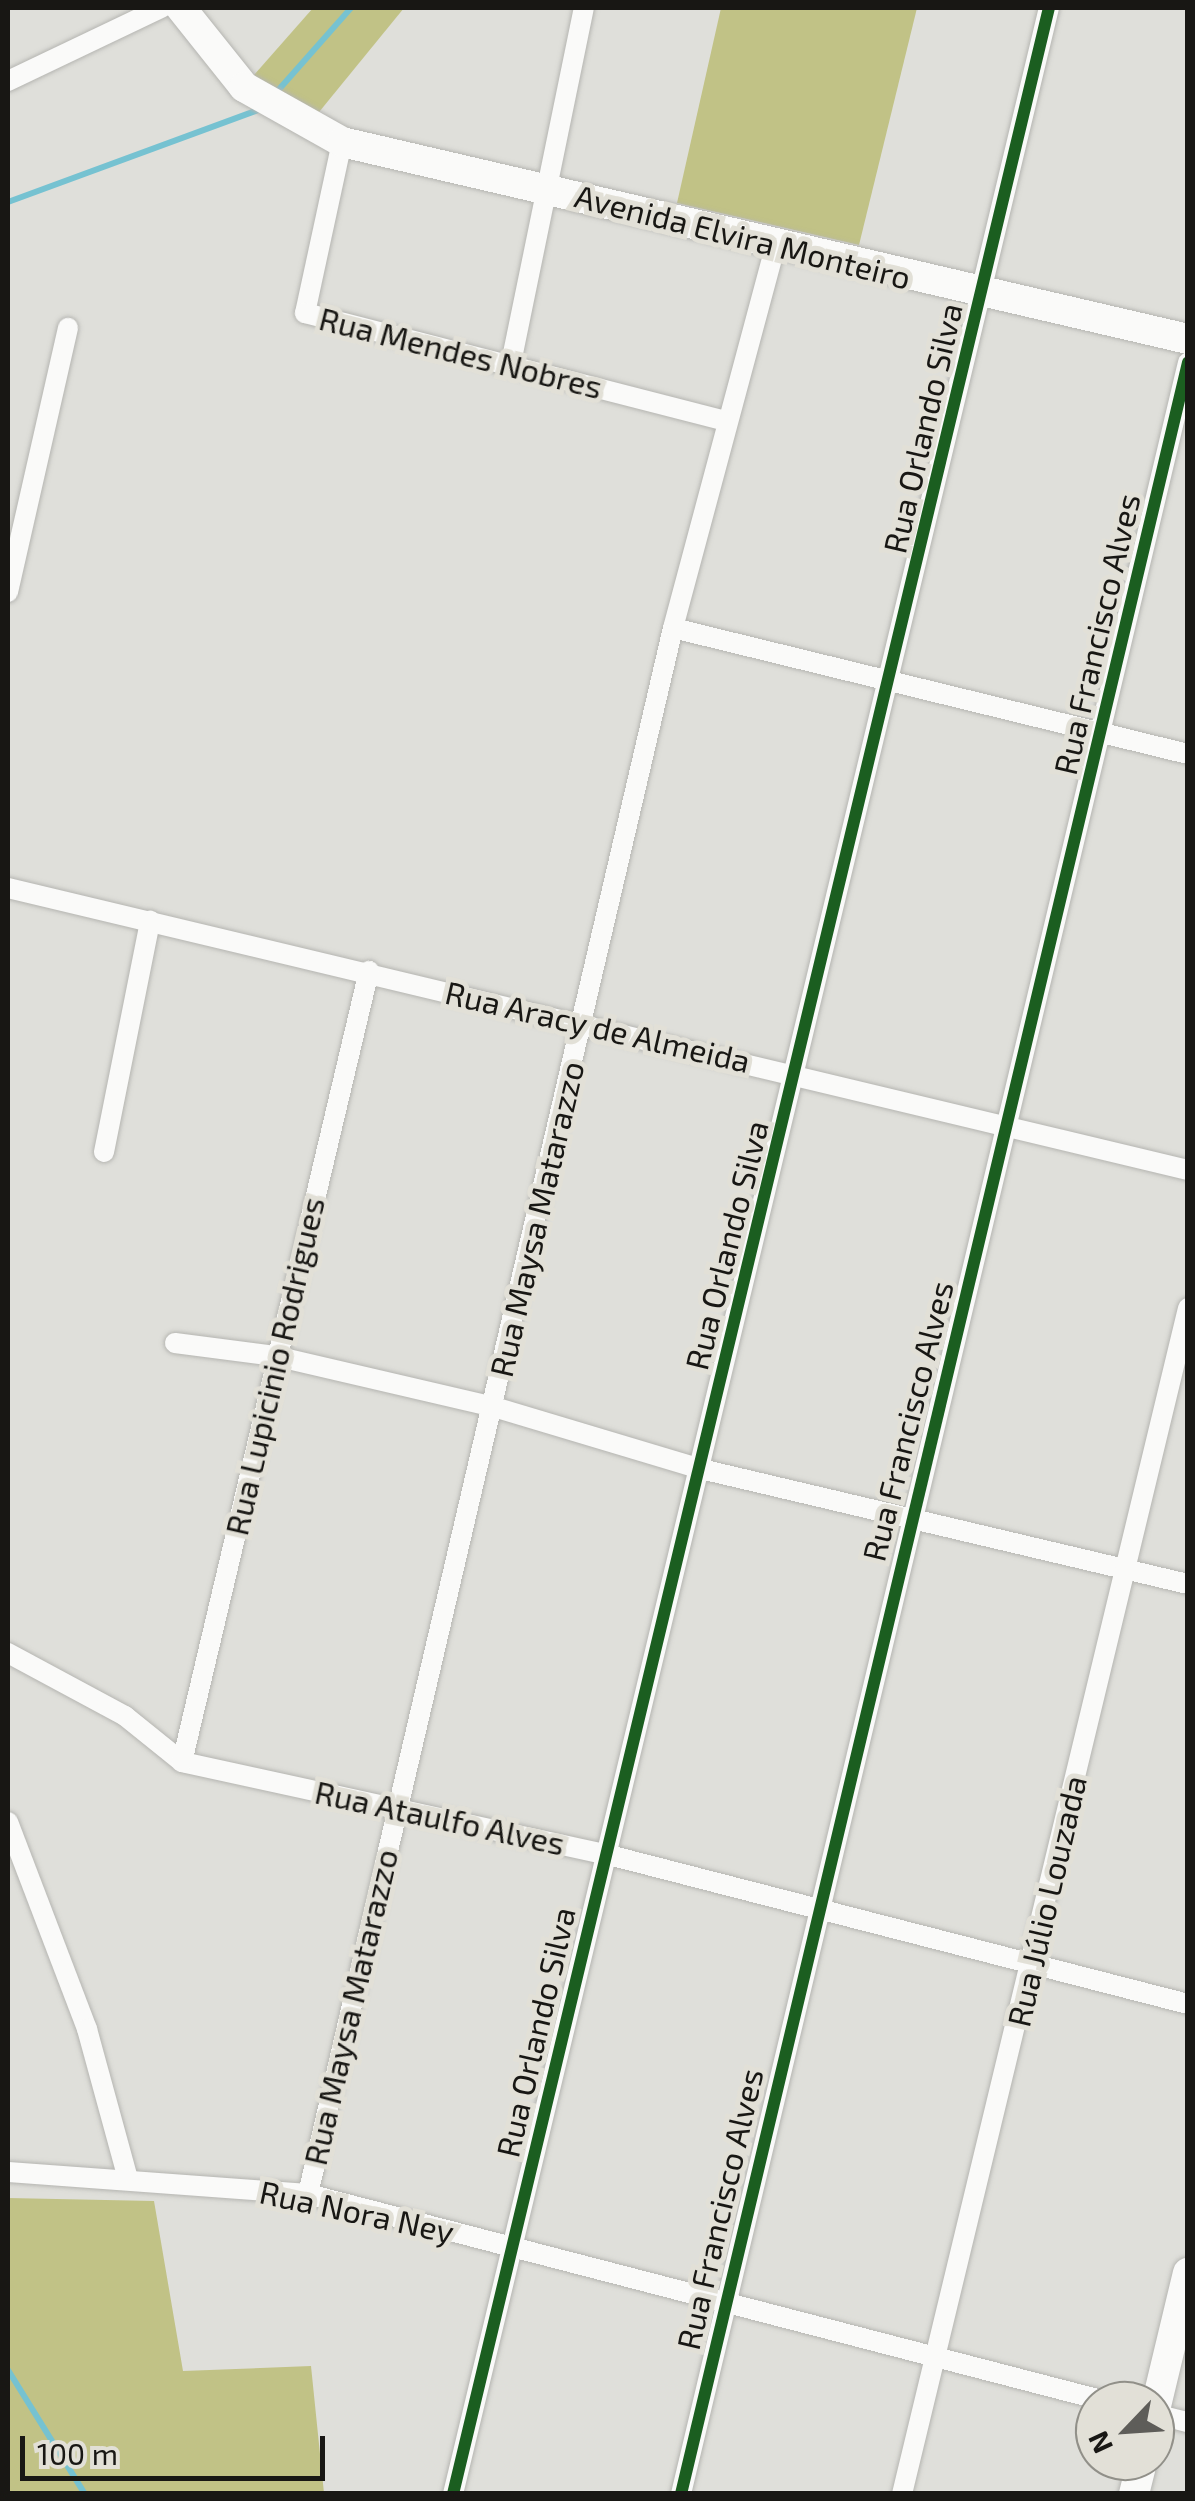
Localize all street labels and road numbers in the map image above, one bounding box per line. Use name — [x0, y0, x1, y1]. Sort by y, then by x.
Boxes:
street label: Avenida Elvira Monteiro — [571, 176, 915, 296]
street label: Rua Mendes Nobres — [316, 298, 606, 406]
street label: Rua Orlando Silva — [875, 299, 969, 557]
street label: Rua Francisco Alves — [1045, 489, 1147, 779]
street label: Rua Aracy de Almeida — [441, 972, 755, 1080]
street label: Rua Maysa Matarazzo — [481, 1057, 591, 1381]
street label: Rua Orlando Silva — [676, 1116, 776, 1374]
street label: Rua Lupicinio Rodrigues — [216, 1193, 332, 1539]
street label: Rua Francisco Alves — [854, 1277, 960, 1565]
street label: Rua Júlio Louzada — [998, 1771, 1094, 2031]
street label: Rua Ataulfo Alves — [311, 1772, 569, 1862]
street label: Rua Maysa Matarazzo — [295, 1845, 405, 2169]
street label: Rua Orlando Silva — [488, 1903, 582, 2161]
street label: Rua Francisco Alves — [668, 2064, 770, 2354]
street label: Rua Nora Ney — [256, 2172, 458, 2250]

